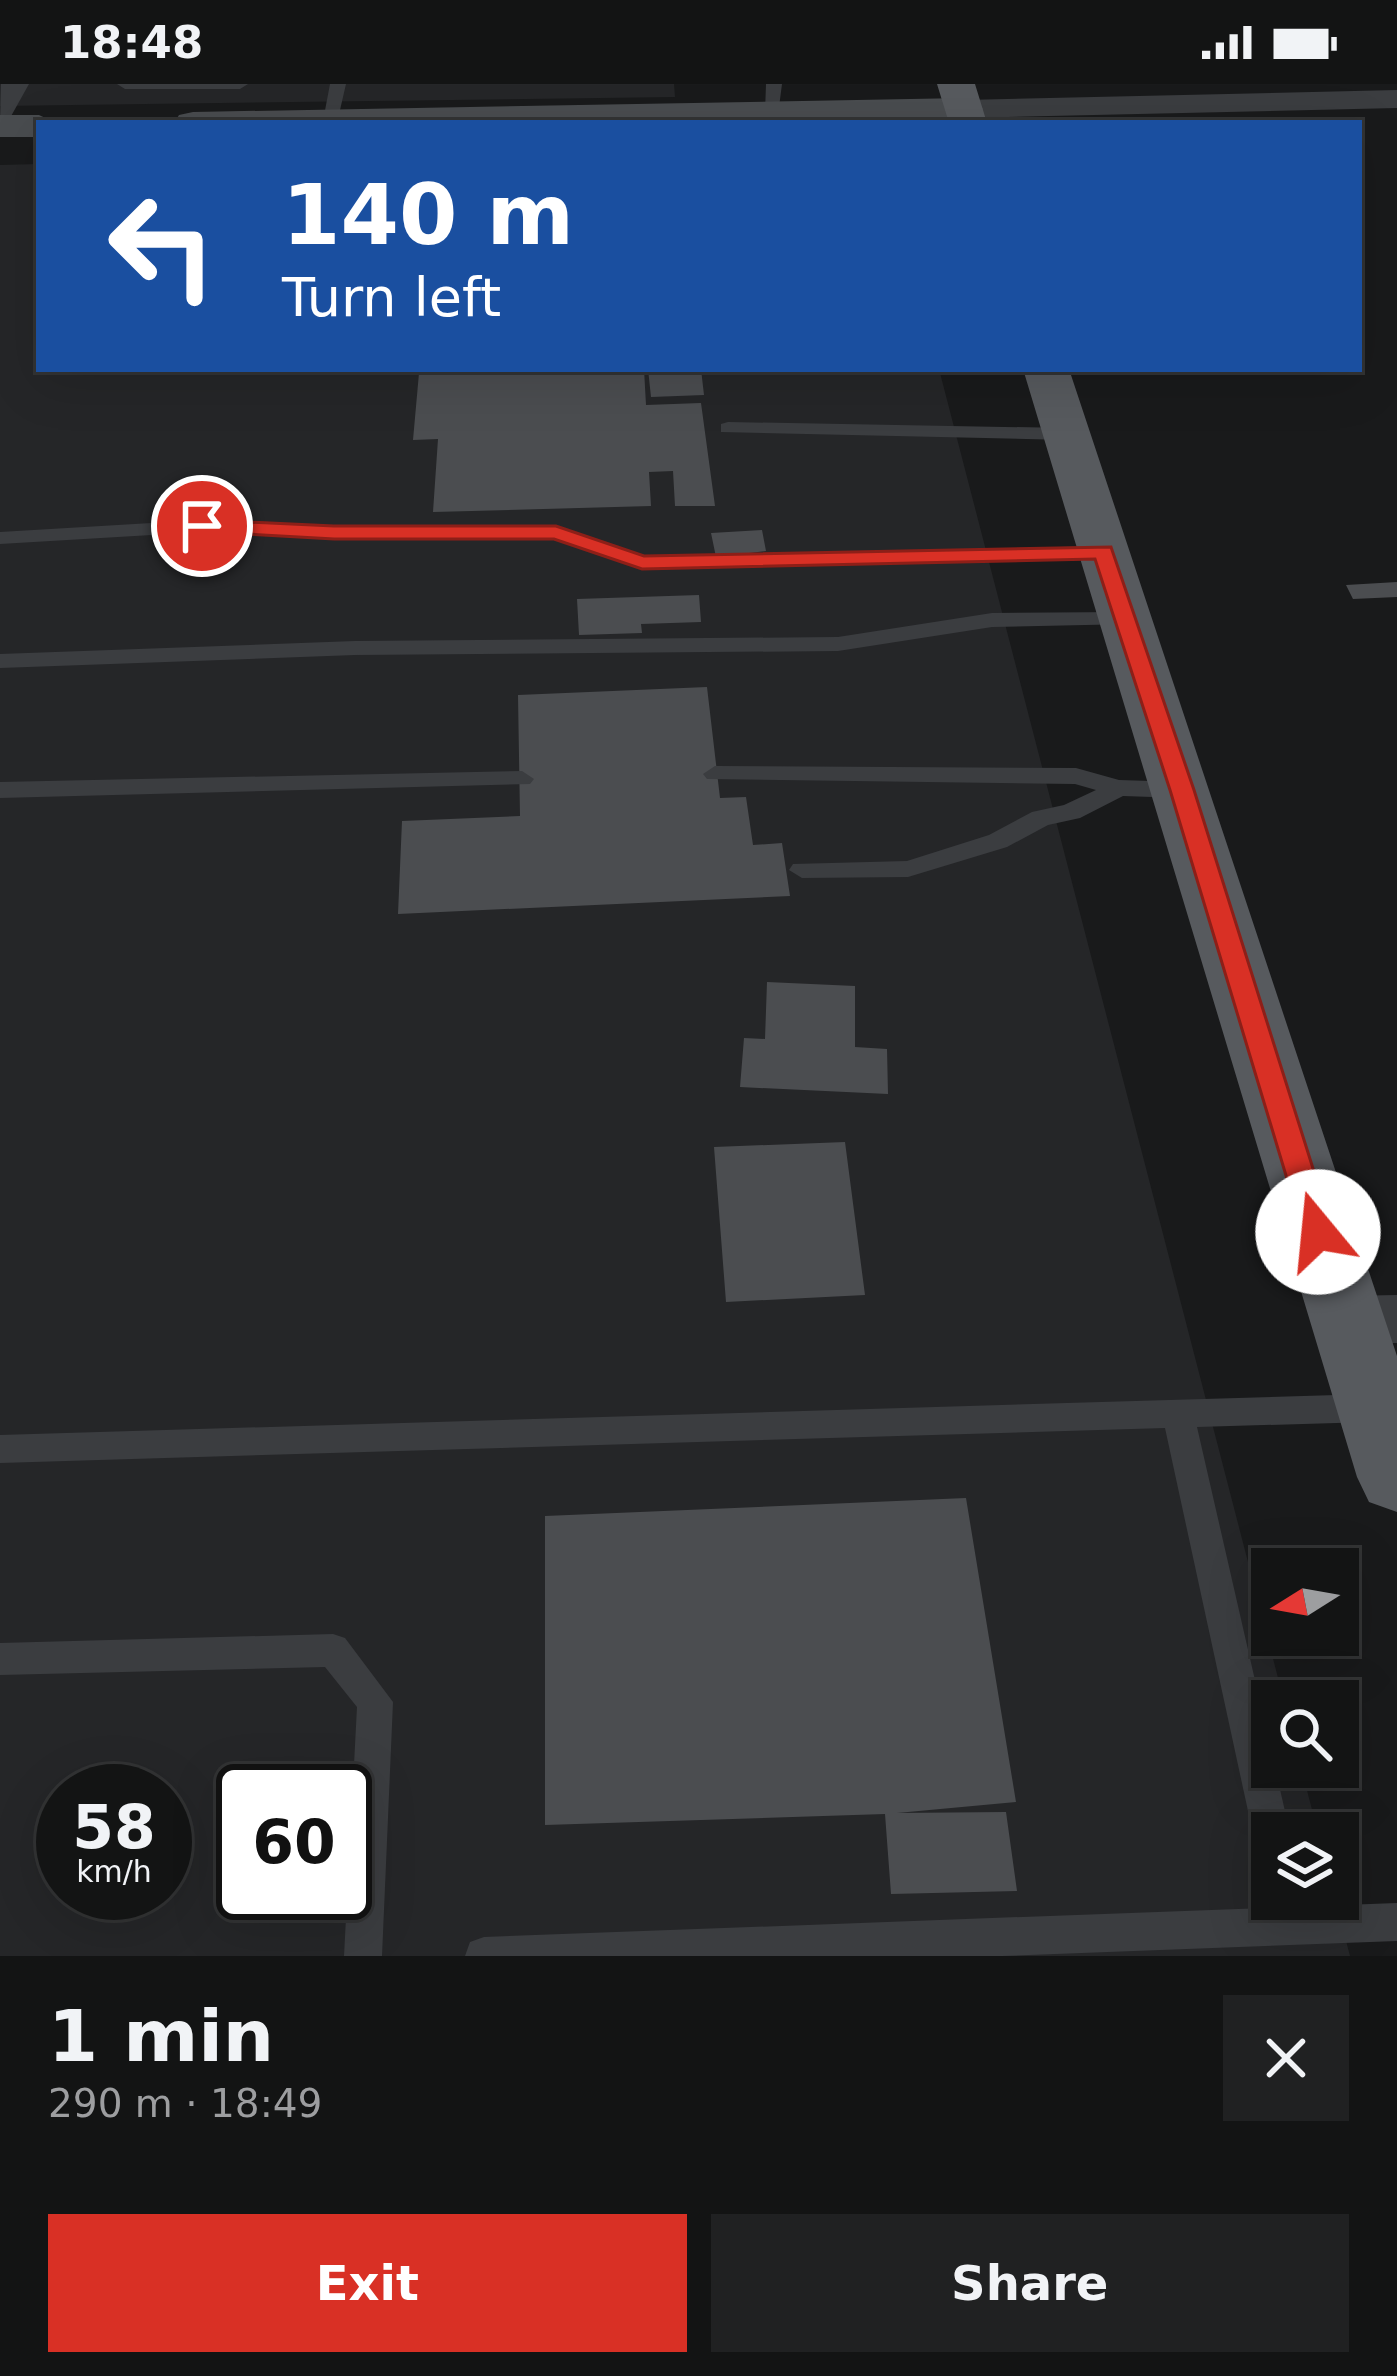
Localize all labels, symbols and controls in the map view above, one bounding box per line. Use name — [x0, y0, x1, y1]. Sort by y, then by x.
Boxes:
text: 18:48 — [60, 16, 203, 69]
text: 140 m — [282, 166, 574, 264]
icon: left — [84, 168, 240, 324]
text: Turn left — [282, 266, 501, 329]
pin — [151, 475, 253, 577]
icon: arrive — [169, 493, 235, 559]
position arrow — [1255, 1169, 1381, 1295]
north arrow — [1251, 1548, 1359, 1656]
map controls — [1251, 1548, 1359, 1920]
button: search — [1251, 1680, 1359, 1788]
speed limit sign: 60 — [216, 1764, 372, 1920]
text: 58 — [72, 1792, 156, 1862]
button: layers — [1251, 1812, 1359, 1920]
text: km/h — [76, 1854, 152, 1889]
text: 1 min — [48, 1994, 274, 2078]
button: close — [1223, 1995, 1349, 2121]
text: 290 m · 18:49 — [48, 2081, 322, 2126]
button: Exit — [48, 2214, 687, 2352]
button: Share — [711, 2214, 1349, 2352]

